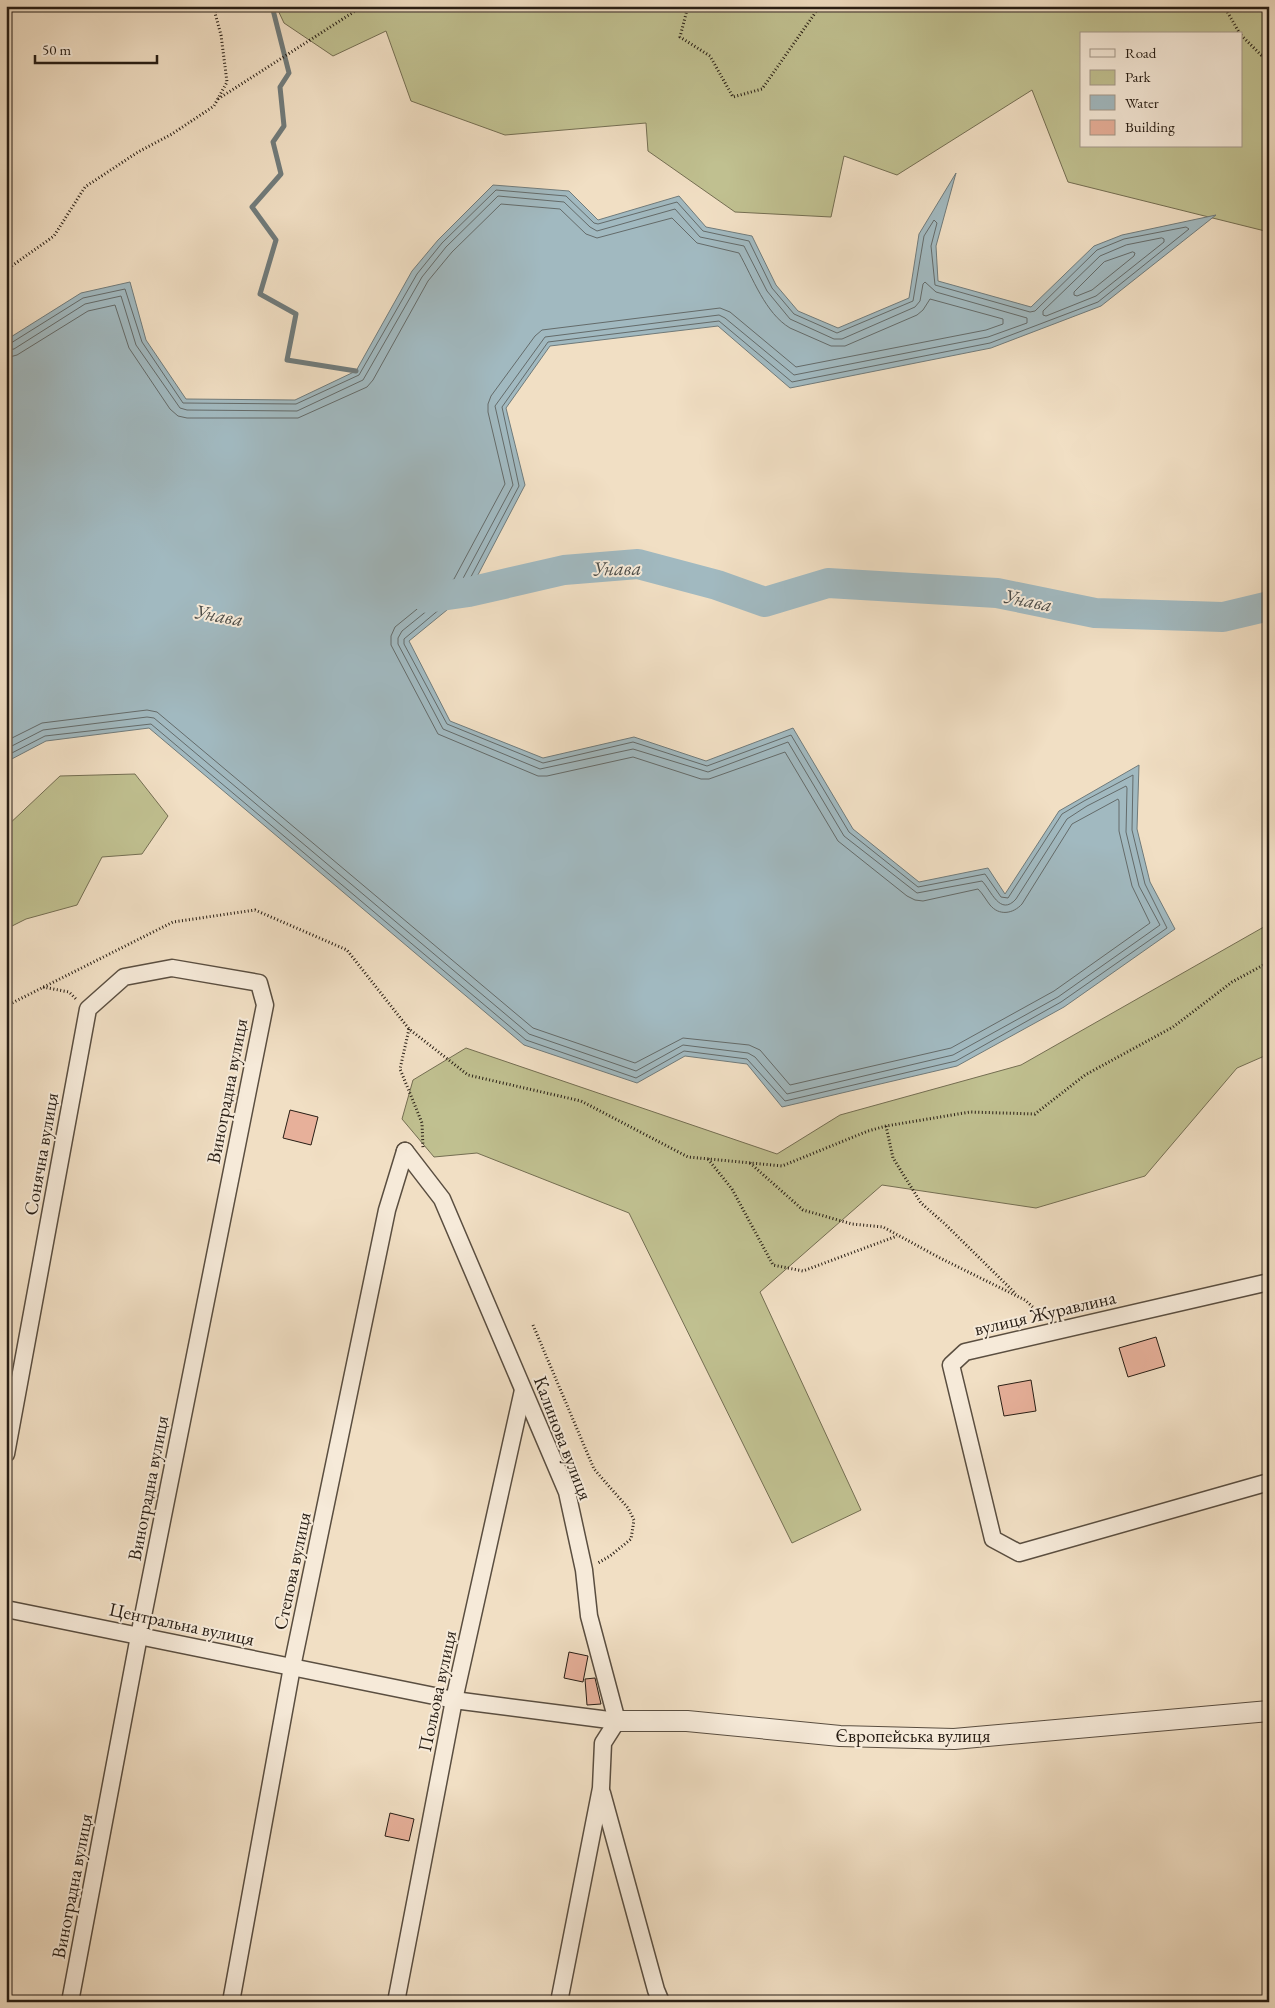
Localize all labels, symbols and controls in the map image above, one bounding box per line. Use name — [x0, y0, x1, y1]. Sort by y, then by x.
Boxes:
scale bar — [35, 32, 158, 64]
legend — [1080, 32, 1242, 148]
text: 50 m — [42, 40, 71, 59]
text: Road — [1125, 43, 1157, 62]
text: Park — [1125, 67, 1152, 86]
text: Water — [1125, 93, 1159, 112]
text: Building — [1125, 117, 1175, 136]
water label: Унава — [592, 555, 642, 581]
water label: Унава — [1002, 583, 1054, 617]
water label: Унава — [193, 598, 245, 632]
street label: Виноградна вулиця — [201, 1016, 253, 1166]
street label: Сонячна вулиця — [18, 1090, 64, 1217]
street label: вулиця Журавлина — [972, 1284, 1119, 1341]
street label: Калинова вулиця — [528, 1372, 598, 1504]
street label: Виноградна вулиця — [122, 1413, 174, 1563]
street label: Степова вулиця — [267, 1509, 317, 1632]
street label: Центральна вулиця — [107, 1596, 257, 1652]
street label: Польова вулиця — [412, 1628, 462, 1754]
street label: Європейська вулиця — [836, 1723, 991, 1748]
street label: Виноградна вулиця — [46, 1811, 98, 1961]

